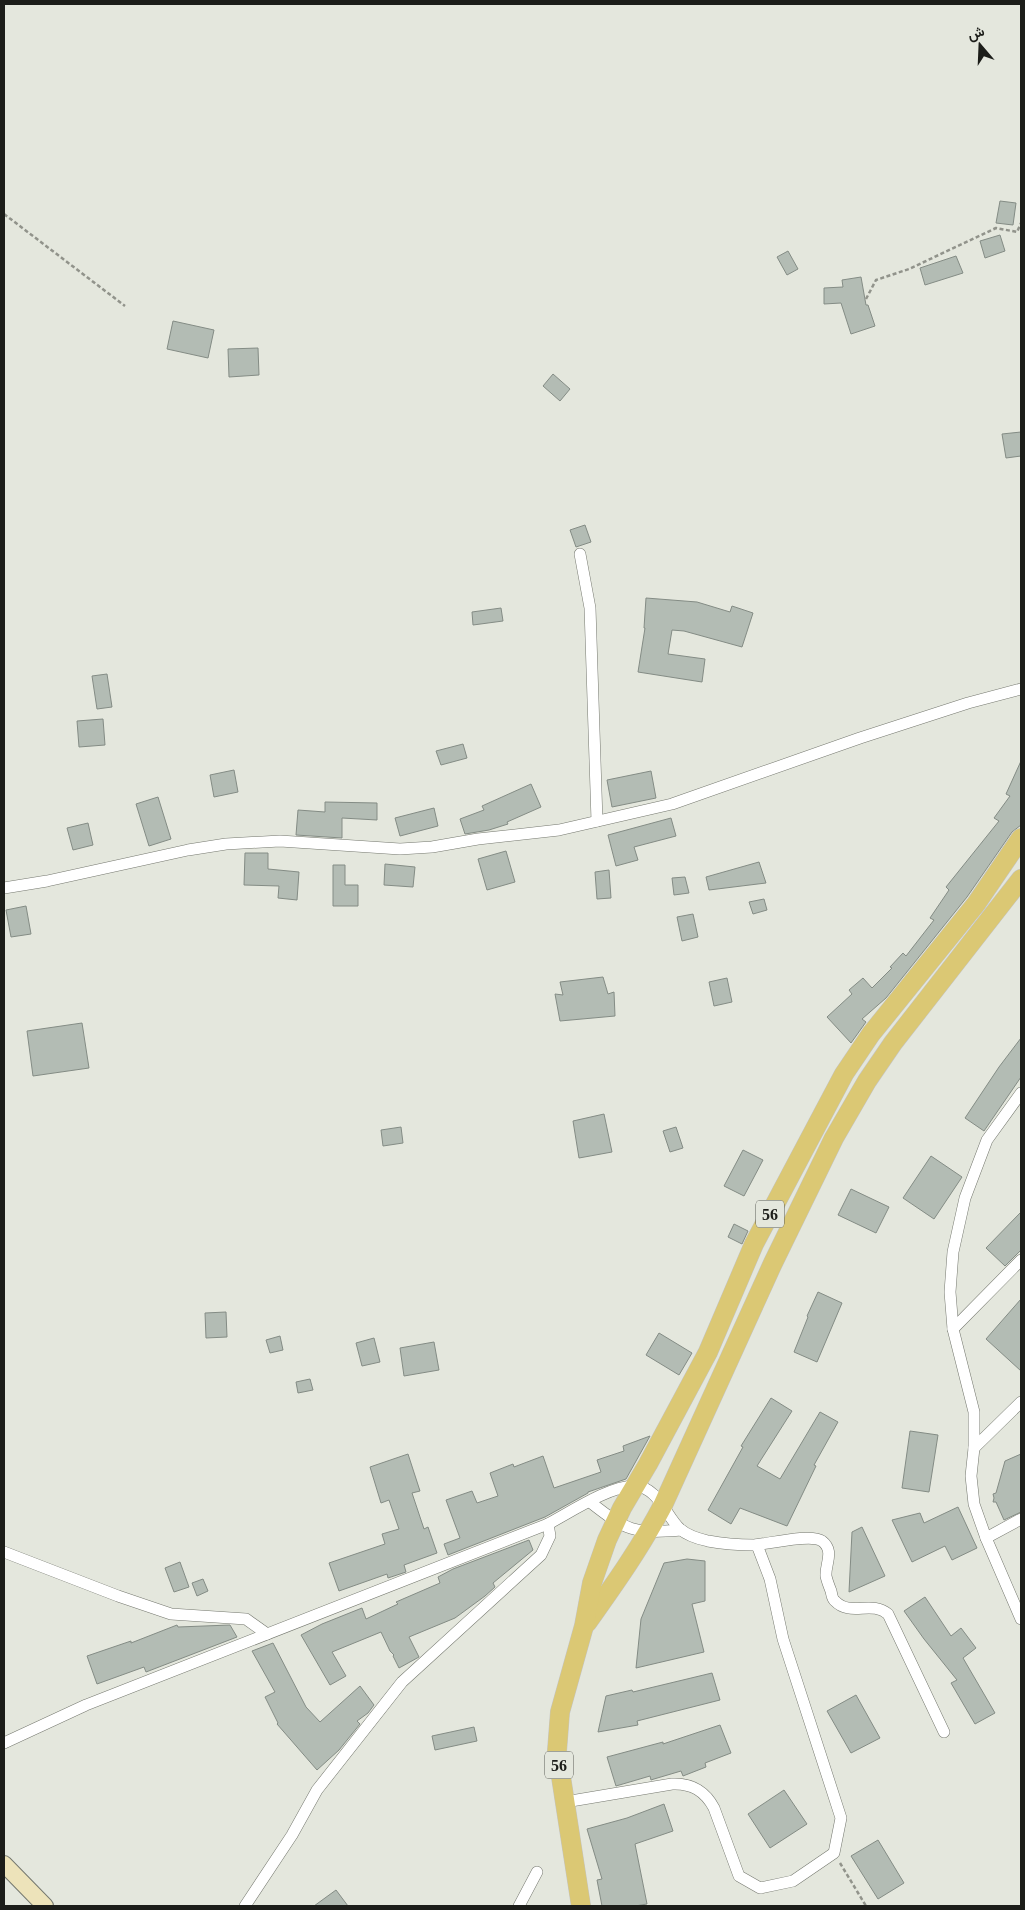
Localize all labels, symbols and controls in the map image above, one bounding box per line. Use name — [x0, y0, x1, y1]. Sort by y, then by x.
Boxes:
north arrow — [955, 20, 1005, 70]
text: ش — [966, 23, 987, 44]
road number: 56 — [756, 1200, 784, 1228]
road number: 56 — [545, 1752, 573, 1778]

